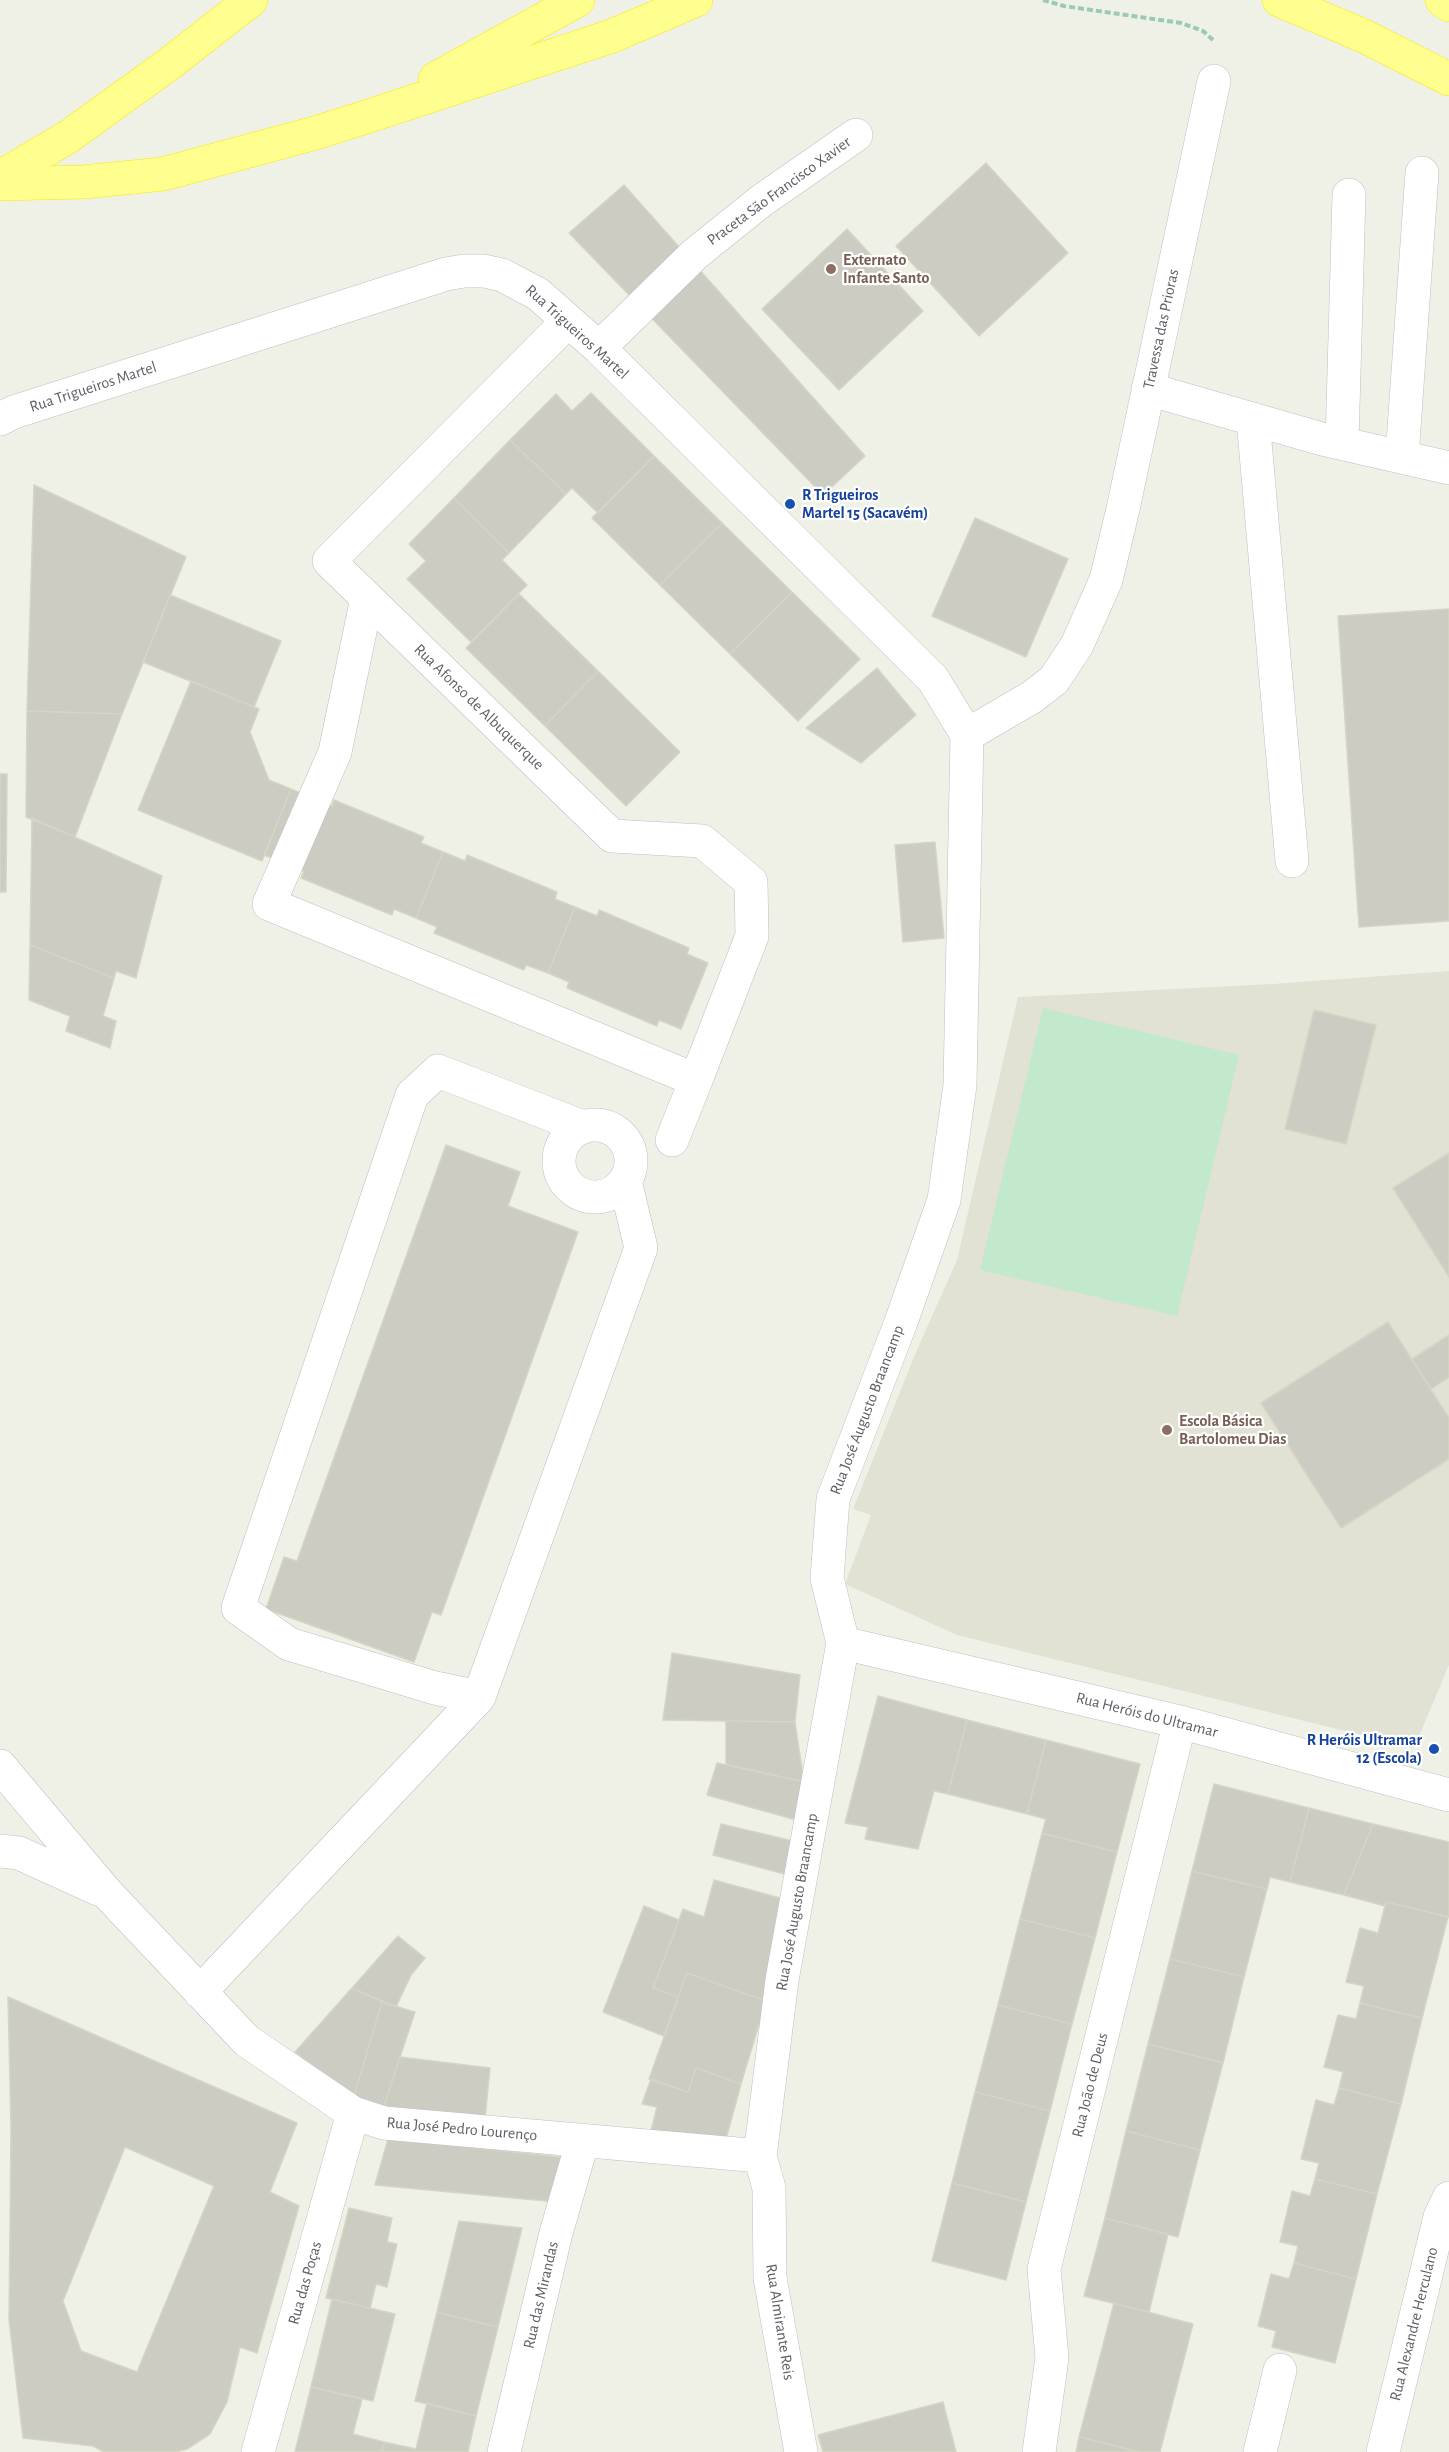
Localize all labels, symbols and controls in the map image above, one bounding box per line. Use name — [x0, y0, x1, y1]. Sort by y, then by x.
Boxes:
street label: Praceta São Francisco Xavier — [703, 132, 855, 250]
place label: Externato Infante Santo — [843, 250, 929, 288]
marker: Externato Infante Santo — [824, 262, 838, 276]
street label: Travessa das Prioras — [1139, 267, 1183, 391]
street label: Rua Trigueiros Martel — [521, 281, 633, 383]
street label: Rua Trigueiros Martel — [27, 357, 159, 417]
place label: R Trigueiros Martel 15 (Sacavém) — [802, 485, 928, 523]
marker: R Trigueiros Martel 15 (Sacavém) — [783, 497, 797, 511]
street label: Rua Afonso de Albuquerque — [410, 640, 548, 774]
street label: Rua José Augusto Braancamp — [826, 1323, 908, 1497]
place label: Escola Básica Bartolomeu Dias — [1179, 1411, 1286, 1449]
marker: Escola Básica Bartolomeu Dias — [1160, 1423, 1174, 1437]
street label: Rua Heróis do Ultramar — [1074, 1688, 1220, 1742]
place label: R Heróis Ultramar 12 (Escola) — [1307, 1730, 1422, 1768]
marker: R Heróis Ultramar 12 (Escola) — [1427, 1742, 1441, 1756]
street label: Rua José Augusto Braancamp — [772, 1812, 822, 1992]
street label: Rua João de Deus — [1068, 2031, 1112, 2139]
street label: Rua José Pedro Lourenço — [386, 2113, 538, 2145]
street label: Rua das Poças — [284, 2239, 326, 2327]
street label: Rua das Mirandas — [519, 2239, 563, 2351]
street label: Rua Alexandre Herculano — [1386, 2245, 1442, 2403]
street label: Rua Almirante Reis — [761, 2262, 799, 2382]

